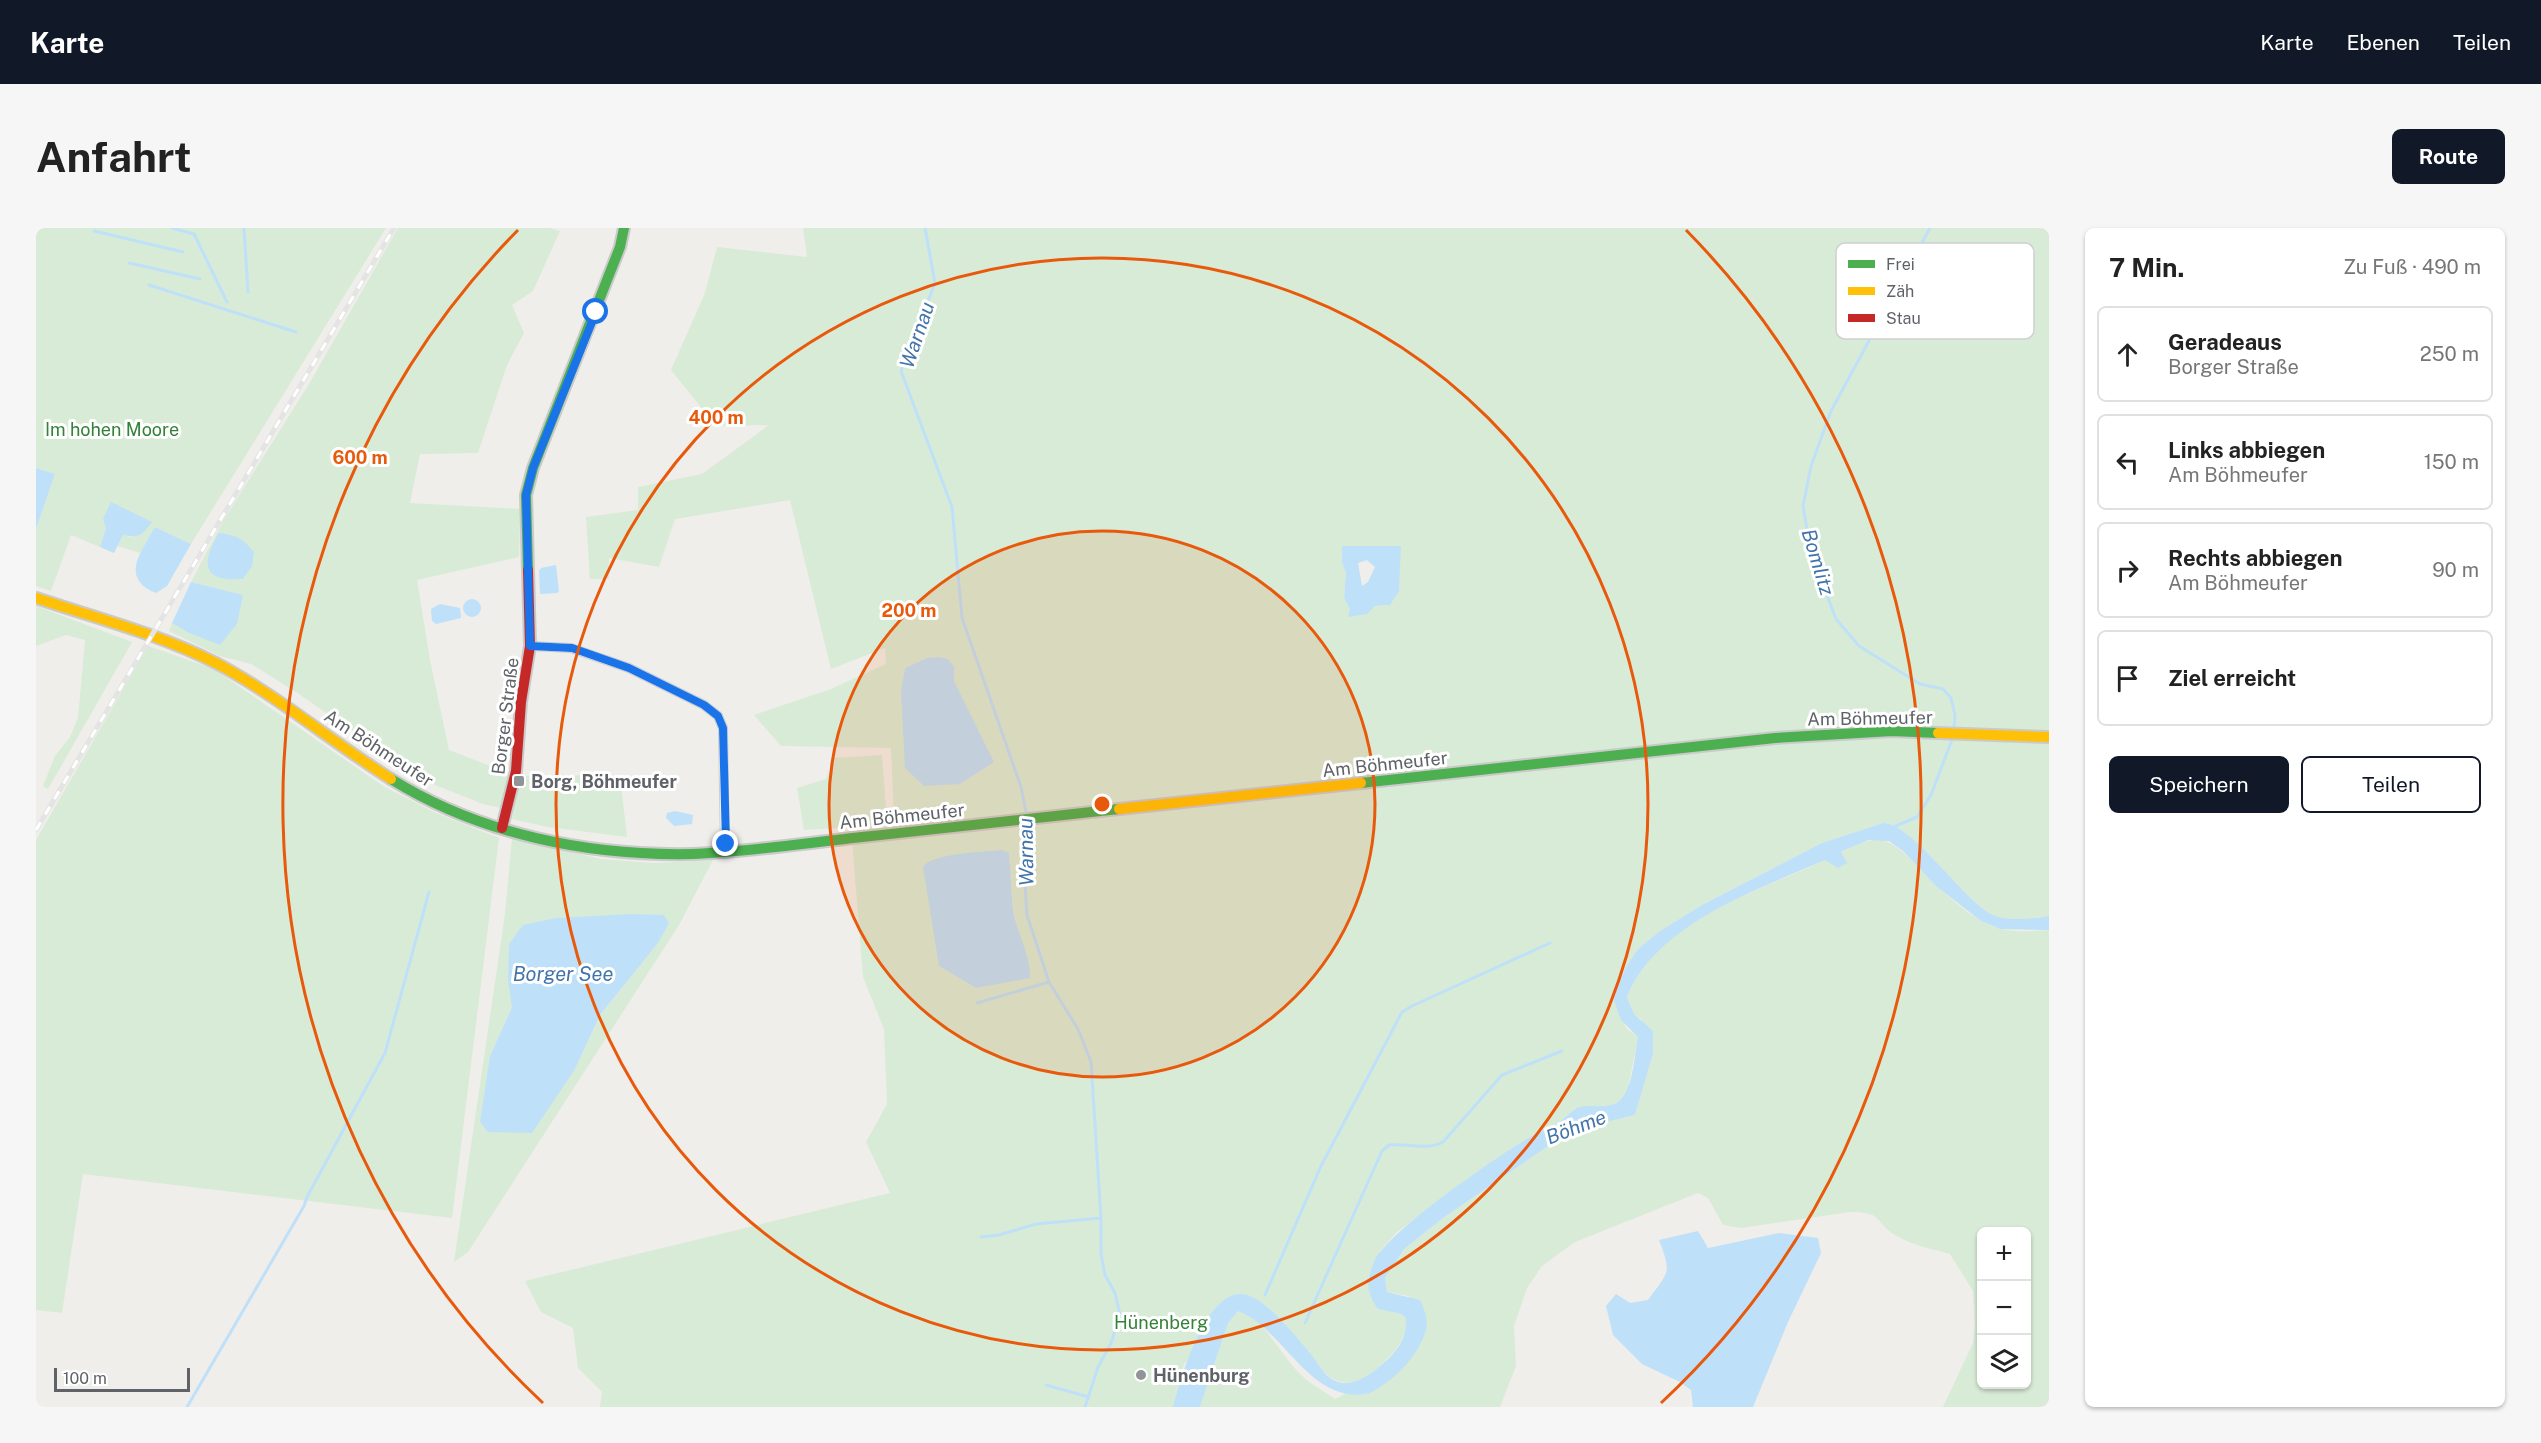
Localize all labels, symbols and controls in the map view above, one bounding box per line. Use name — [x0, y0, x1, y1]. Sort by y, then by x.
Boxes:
text: Karte — [30, 26, 104, 59]
text: Karte — [2260, 30, 2314, 55]
text: Ebenen — [2347, 30, 2420, 55]
text: Teilen — [2453, 30, 2511, 55]
button: Route — [2392, 129, 2505, 184]
text: Anfahrt — [36, 132, 192, 181]
legend — [1836, 243, 2034, 339]
text: 7 Min. — [2109, 252, 2184, 283]
text: Frei — [1886, 255, 1915, 274]
text: Zu Fuß · 490 m — [2343, 255, 2481, 279]
text: Zäh — [1886, 282, 1914, 301]
route start — [582, 298, 608, 324]
water label: Warnau — [895, 299, 939, 371]
text: Stau — [1886, 309, 1921, 328]
text: Geradeaus — [2168, 329, 2282, 355]
icon: ahead — [2111, 338, 2144, 371]
text: 250 m — [2420, 342, 2479, 366]
text: Borger Straße — [2168, 355, 2299, 379]
text: 400 m — [688, 407, 744, 428]
park label: Im hohen Moore — [45, 419, 179, 440]
text: Links abbiegen — [2168, 437, 2325, 463]
icon: left — [2111, 446, 2144, 479]
text: 600 m — [332, 447, 388, 468]
text: 150 m — [2424, 450, 2479, 474]
text: Am Böhmeufer — [2168, 463, 2308, 487]
water label: Bomlitz — [1797, 526, 1840, 599]
text: Rechts abbiegen — [2168, 545, 2343, 571]
icon: right — [2111, 554, 2144, 587]
text: 90 m — [2432, 558, 2479, 582]
text: Am Böhmeufer — [2168, 571, 2308, 595]
text: 200 m — [882, 600, 936, 621]
street label: Borger Straße — [487, 656, 523, 776]
icon: arrive — [2111, 662, 2144, 695]
text: Ziel erreicht — [2168, 665, 2296, 691]
street label: Am Böhmeufer — [321, 705, 437, 791]
street label: Am Böhmeufer — [1807, 706, 1933, 730]
street label: Am Böhmeufer — [1321, 747, 1449, 781]
button: Speichern — [2109, 756, 2289, 813]
button: Teilen — [2301, 756, 2481, 813]
place label: Borg, Böhmeufer — [531, 771, 677, 792]
marker: Borg, Böhmeufer — [512, 774, 526, 788]
centre of rings — [1092, 794, 1112, 814]
street label: Am Böhmeufer — [838, 799, 966, 833]
water label: Warnau — [1013, 818, 1039, 886]
route end — [712, 830, 738, 856]
water label: Borger See — [513, 962, 613, 986]
water label: Böhme — [1542, 1105, 1610, 1149]
map controls — [1977, 1227, 2031, 1389]
button: + — [1977, 1227, 2031, 1281]
button: − — [1977, 1281, 2031, 1335]
park label: Hünenberg — [1114, 1312, 1208, 1333]
button: layers — [1977, 1335, 2031, 1389]
scale bar — [54, 1365, 190, 1392]
place label: Hünenburg — [1153, 1365, 1250, 1386]
marker: Hünenburg — [1134, 1368, 1148, 1382]
text: 100 m — [63, 1369, 107, 1388]

